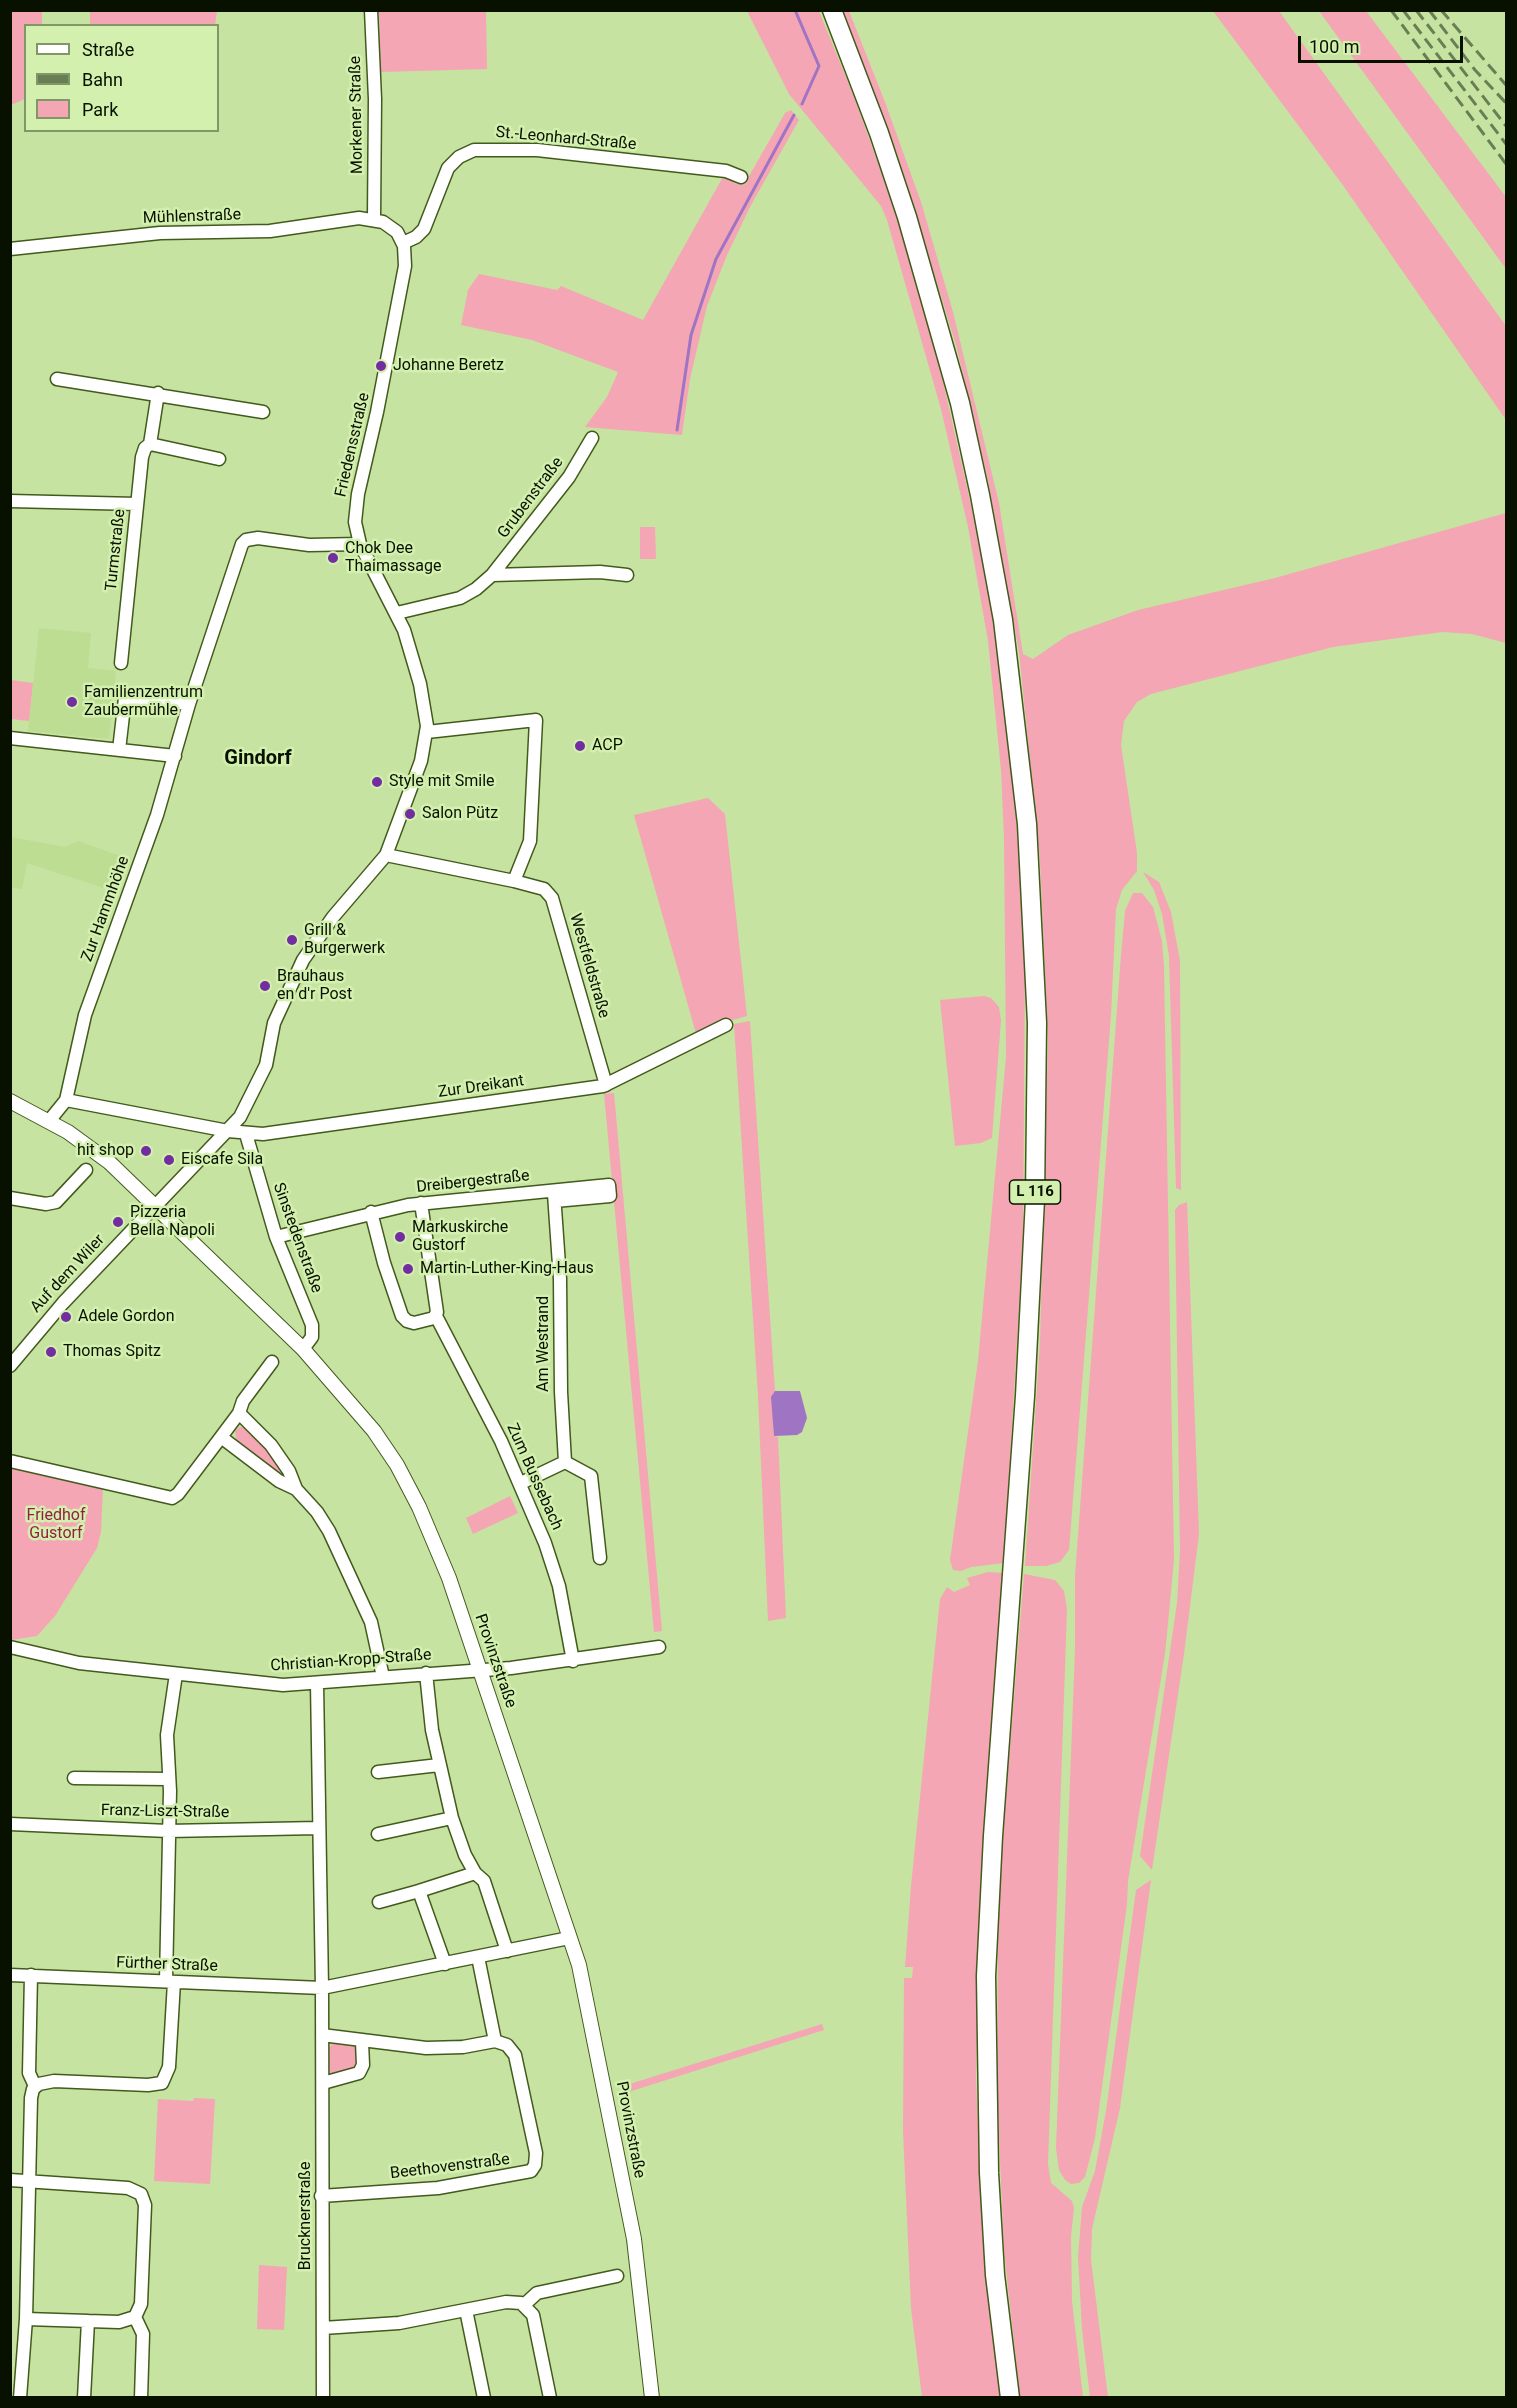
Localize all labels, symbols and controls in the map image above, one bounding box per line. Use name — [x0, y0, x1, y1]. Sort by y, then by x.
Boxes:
legend — [24, 24, 219, 132]
scale bar — [1301, 24, 1466, 62]
text: 100 m — [1309, 36, 1360, 57]
text: Straße — [82, 39, 134, 60]
street label: Morkener Straße — [346, 56, 368, 174]
text: Bahn — [82, 69, 123, 90]
text: Park — [82, 99, 118, 120]
street label: St.-Leonhard-Straße — [495, 123, 637, 155]
street label: Mühlenstraße — [143, 206, 241, 228]
place label: Johanne Beretz — [393, 356, 504, 376]
marker: Johanne Beretz — [374, 359, 388, 373]
street label: Friedensstraße — [332, 391, 374, 499]
street label: Grubenstraße — [494, 454, 568, 542]
street label: Turmstraße — [102, 508, 130, 592]
place label: Chok Dee Thaimassage — [345, 539, 441, 577]
marker: Chok Dee Thaimassage — [326, 551, 340, 565]
place label: Familienzentrum Zaubermühle — [84, 683, 203, 721]
marker: Familienzentrum Zaubermühle — [65, 695, 79, 709]
place label: ACP — [592, 736, 623, 756]
marker: ACP — [573, 739, 587, 753]
district label: Gindorf — [224, 747, 292, 771]
place label: Style mit Smile — [389, 772, 495, 792]
marker: Style mit Smile — [370, 775, 384, 789]
place label: Salon Pütz — [422, 804, 498, 824]
marker: Salon Pütz — [403, 807, 417, 821]
street label: Zur Hammhöhe — [78, 854, 134, 964]
street label: Westfeldstraße — [565, 911, 613, 1021]
place label: Grill & Burgerwerk — [304, 921, 385, 959]
marker: Grill & Burgerwerk — [285, 933, 299, 947]
place label: Brauhaus en d'r Post — [277, 967, 352, 1005]
marker: Brauhaus en d'r Post — [258, 979, 272, 993]
street label: Zur Dreikant — [437, 1071, 525, 1103]
place label: hit shop — [77, 1141, 134, 1161]
marker: hit shop — [139, 1144, 153, 1158]
place label: Eiscafe Sila — [181, 1150, 263, 1170]
marker: Eiscafe Sila — [162, 1153, 176, 1167]
street label: Dreibergestraße — [415, 1167, 531, 1197]
street label: Sinstedenstraße — [268, 1180, 326, 1296]
road number: L 116 — [1010, 1180, 1060, 1204]
place label: Pizzeria Bella Napoli — [130, 1203, 215, 1241]
marker: Pizzeria Bella Napoli — [111, 1215, 125, 1229]
place label: Markuskirche Gustorf — [412, 1218, 508, 1256]
marker: Markuskirche Gustorf — [393, 1230, 407, 1244]
street label: Auf dem Wiler — [27, 1231, 109, 1317]
place label: Martin-Luther-King-Haus — [420, 1259, 594, 1279]
marker: Martin-Luther-King-Haus — [401, 1262, 415, 1276]
street label: Am Westrand — [534, 1296, 554, 1392]
place label: Adele Gordon — [78, 1307, 175, 1327]
marker: Adele Gordon — [59, 1310, 73, 1324]
place label: Thomas Spitz — [63, 1342, 161, 1362]
marker: Thomas Spitz — [44, 1345, 58, 1359]
street label: Zum Bussebach — [502, 1421, 566, 1533]
park label: Friedhof Gustorf — [27, 1506, 85, 1544]
street label: Provinzstraße — [470, 1612, 520, 1710]
street label: Christian-Kropp-Straße — [270, 1646, 432, 1676]
street label: Franz-Liszt-Straße — [101, 1801, 229, 1823]
street label: Fürther Straße — [116, 1954, 218, 1976]
street label: Provinzstraße — [611, 2080, 649, 2180]
street label: Beethovenstraße — [389, 2150, 511, 2184]
street label: Brucknerstraße — [296, 2162, 316, 2270]

